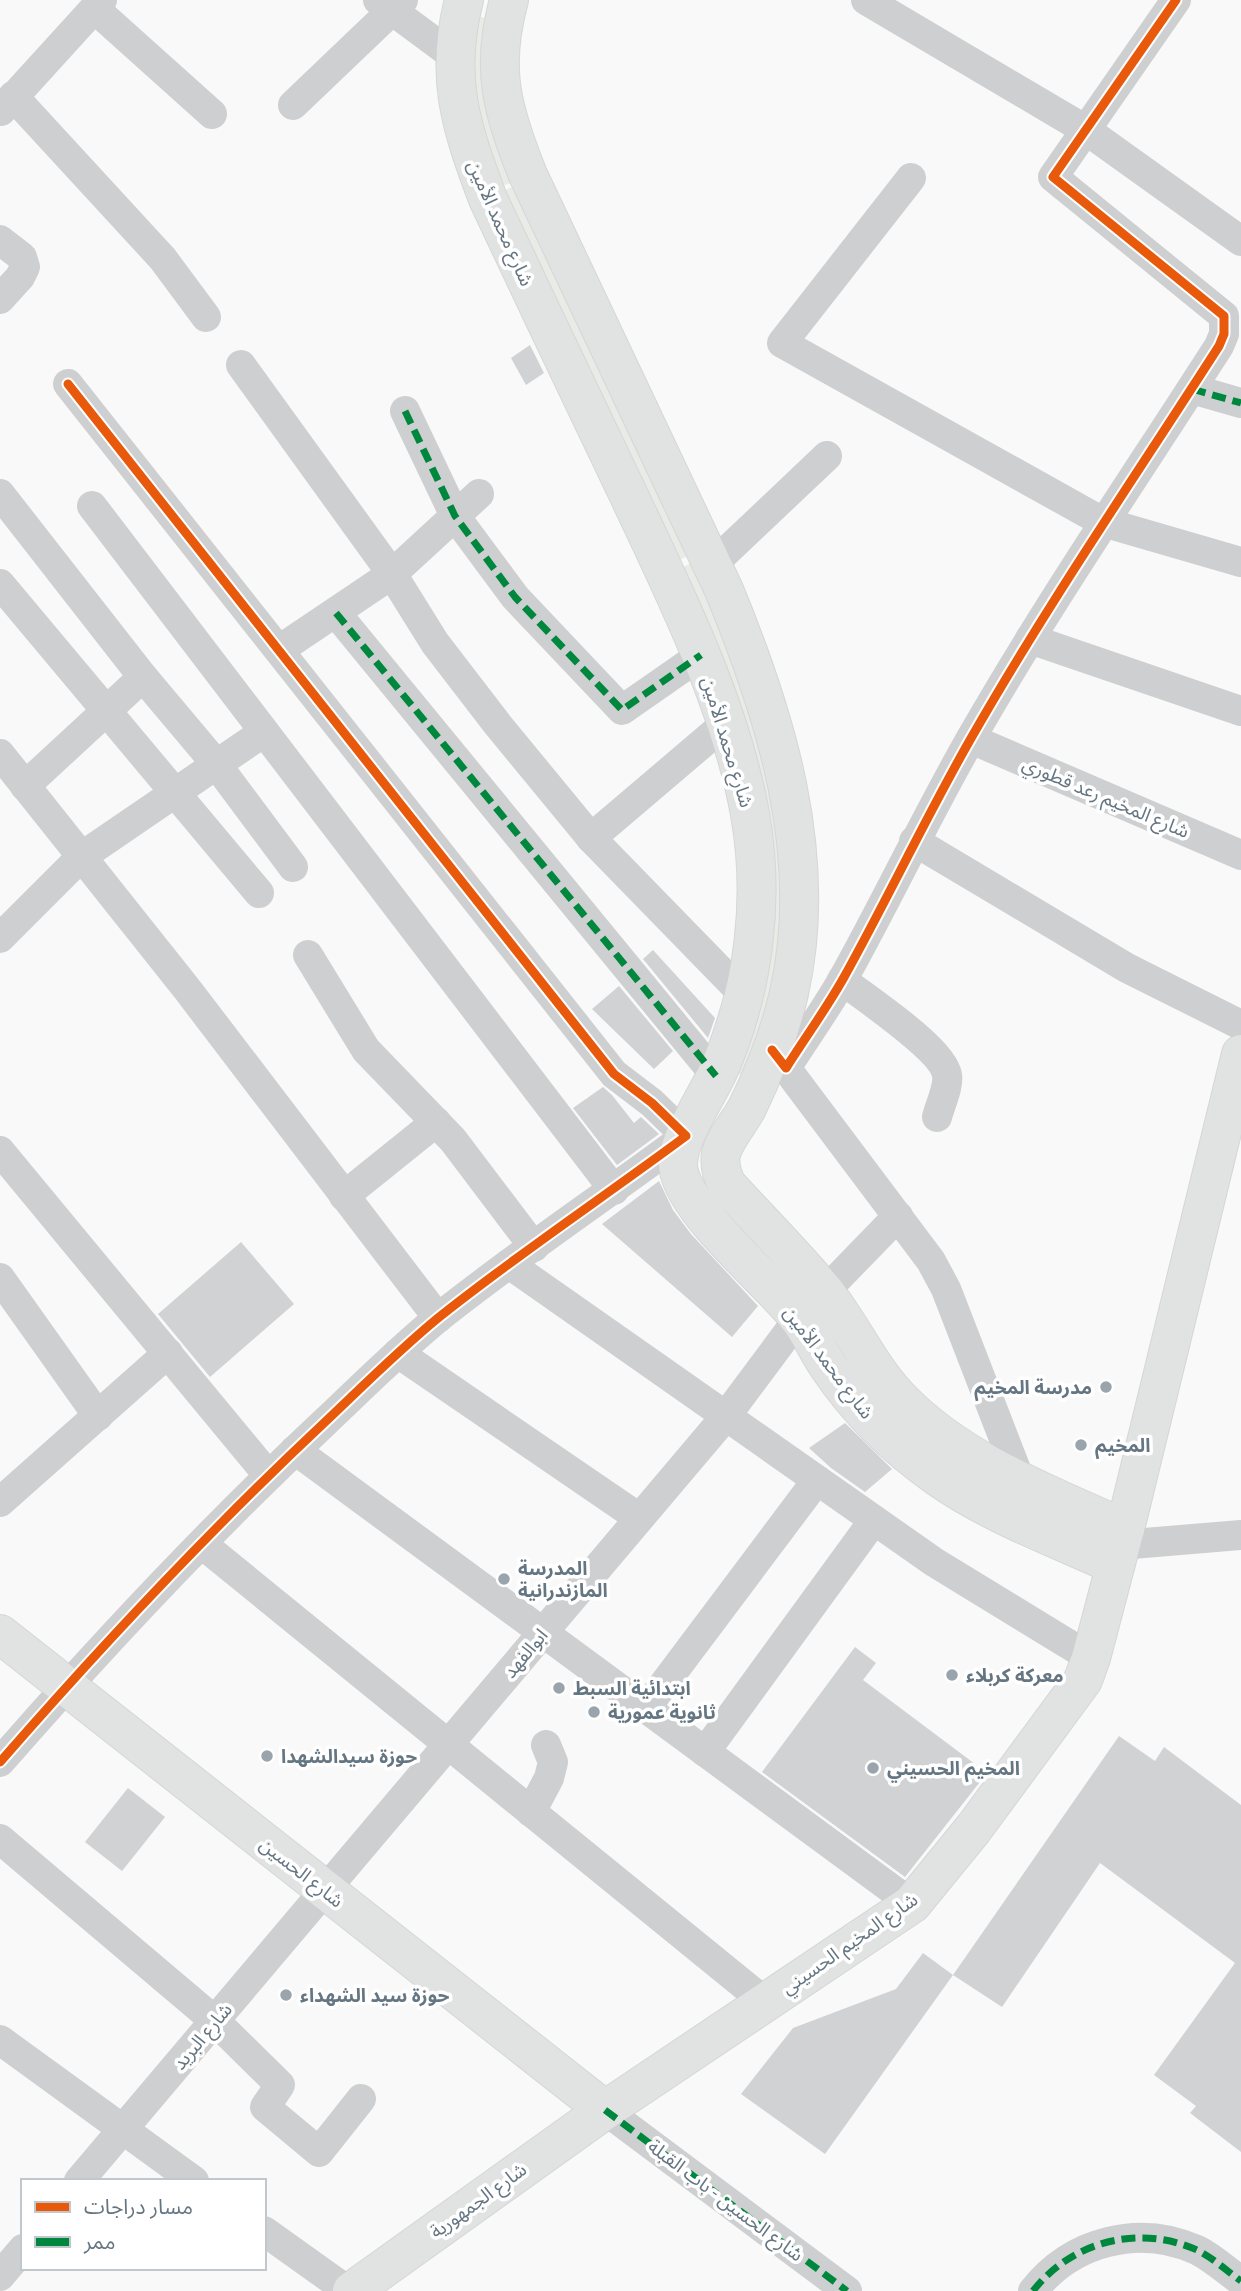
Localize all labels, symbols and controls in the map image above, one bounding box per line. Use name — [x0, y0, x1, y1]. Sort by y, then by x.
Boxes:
street label: شارع محمد الأمين — [461, 157, 539, 291]
street label: شارع محمد الأمين — [695, 674, 758, 811]
street label: شارع المخيم رعد قطوري — [1018, 752, 1193, 846]
street label: شارع محمد الأمين — [777, 1301, 879, 1425]
place label: مدرسة المخيم — [974, 1376, 1092, 1402]
marker: مدرسة المخيم — [1098, 1379, 1114, 1395]
place label: المخيم — [1095, 1434, 1150, 1460]
marker: المخيم — [1073, 1437, 1089, 1453]
place label: المدرسة المازندرانية — [518, 1557, 608, 1602]
marker: المدرسة المازندرانية — [496, 1571, 512, 1587]
street label: ابوالفهد — [498, 1624, 553, 1683]
place label: معركة كربلاء — [966, 1664, 1064, 1687]
marker: معركة كربلاء — [944, 1667, 960, 1683]
place label: ابتدائية السبط — [573, 1677, 691, 1699]
marker: ابتدائية السبط — [551, 1680, 567, 1696]
place label: ثانوية عمورية — [608, 1701, 716, 1724]
marker: ثانوية عمورية — [586, 1704, 602, 1720]
place label: حوزة سيدالشهدا — [281, 1745, 417, 1768]
marker: حوزة سيدالشهدا — [259, 1748, 275, 1764]
place label: المخيم الحسيني — [887, 1757, 1020, 1783]
marker: المخيم الحسيني — [865, 1760, 881, 1776]
street label: شارع الحسين — [254, 1833, 348, 1914]
street label: شارع المخيم الحسيني — [777, 1888, 924, 2002]
place label: حوزة سيد الشهداء — [300, 1984, 450, 2007]
marker: حوزة سيد الشهداء — [278, 1987, 294, 2003]
street label: شارع البريد — [168, 1998, 238, 2076]
street label: شارع الحسين - باب القبلة — [642, 2135, 808, 2268]
street label: شارع الجمهورية — [425, 2158, 532, 2245]
legend — [21, 2179, 266, 2270]
text: مسار دراجات — [84, 2194, 193, 2219]
text: ممر — [83, 2229, 115, 2254]

